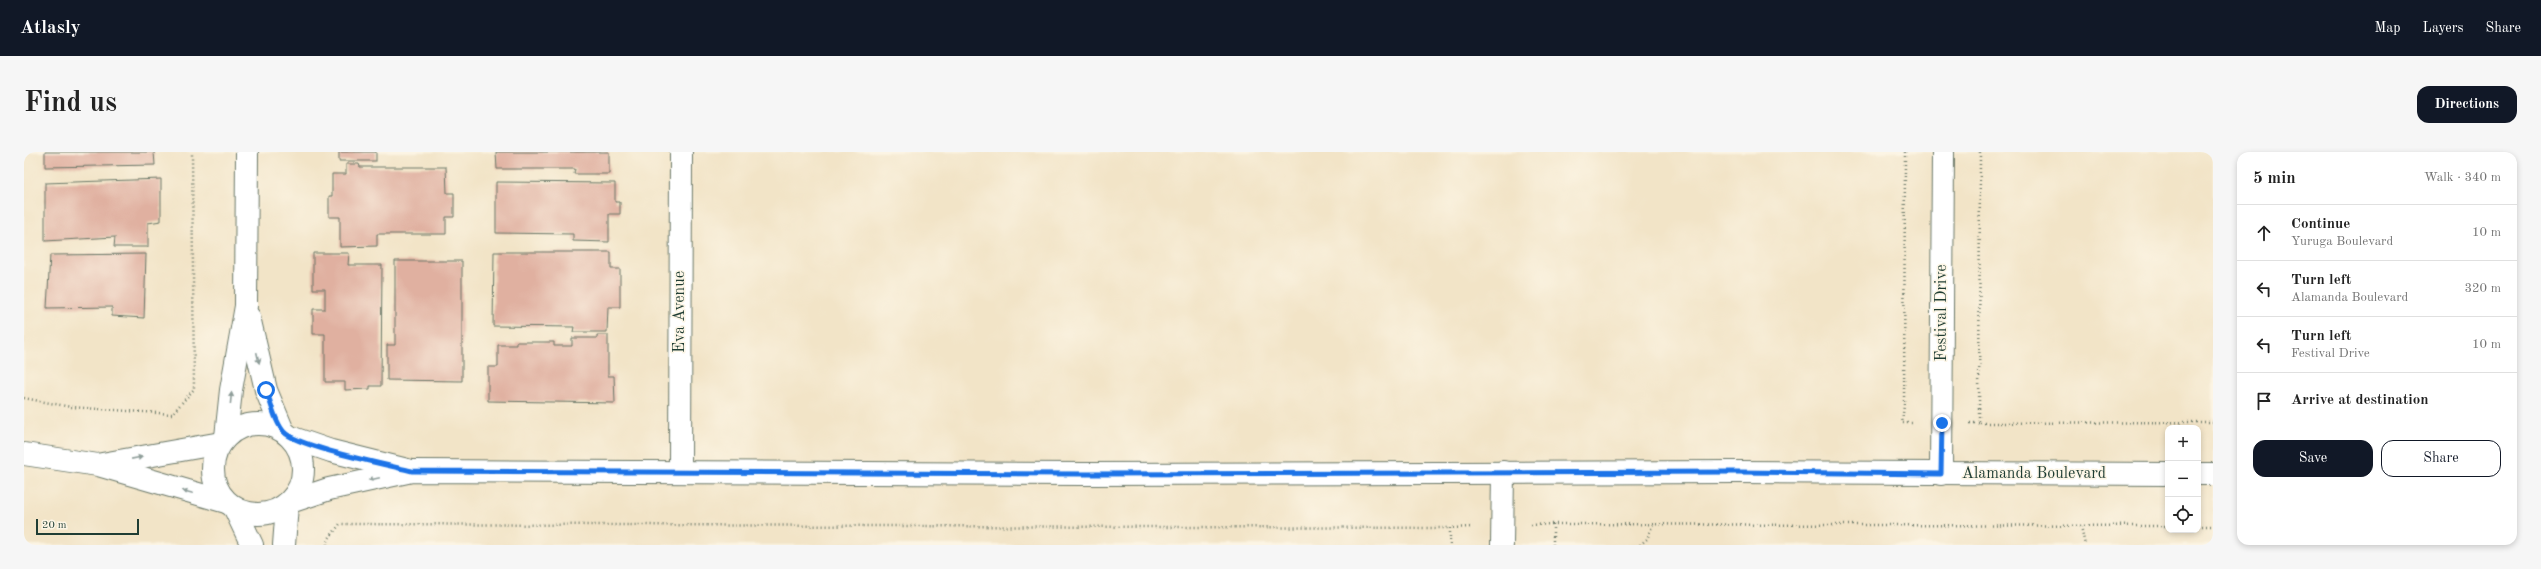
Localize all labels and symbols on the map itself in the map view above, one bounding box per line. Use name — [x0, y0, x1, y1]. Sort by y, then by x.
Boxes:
street label: Festival Drive — [1934, 265, 1950, 362]
street label: Eva Avenue — [672, 271, 688, 353]
one-way arrow — [255, 352, 261, 364]
route start — [257, 381, 275, 399]
one-way arrow — [227, 392, 234, 404]
route end — [1933, 414, 1951, 432]
one-way arrow — [131, 455, 143, 461]
street label: Alamanda Boulevard — [1962, 466, 2106, 482]
one-way arrow — [368, 477, 380, 483]
one-way arrow — [182, 488, 194, 494]
scale bar — [36, 517, 139, 536]

